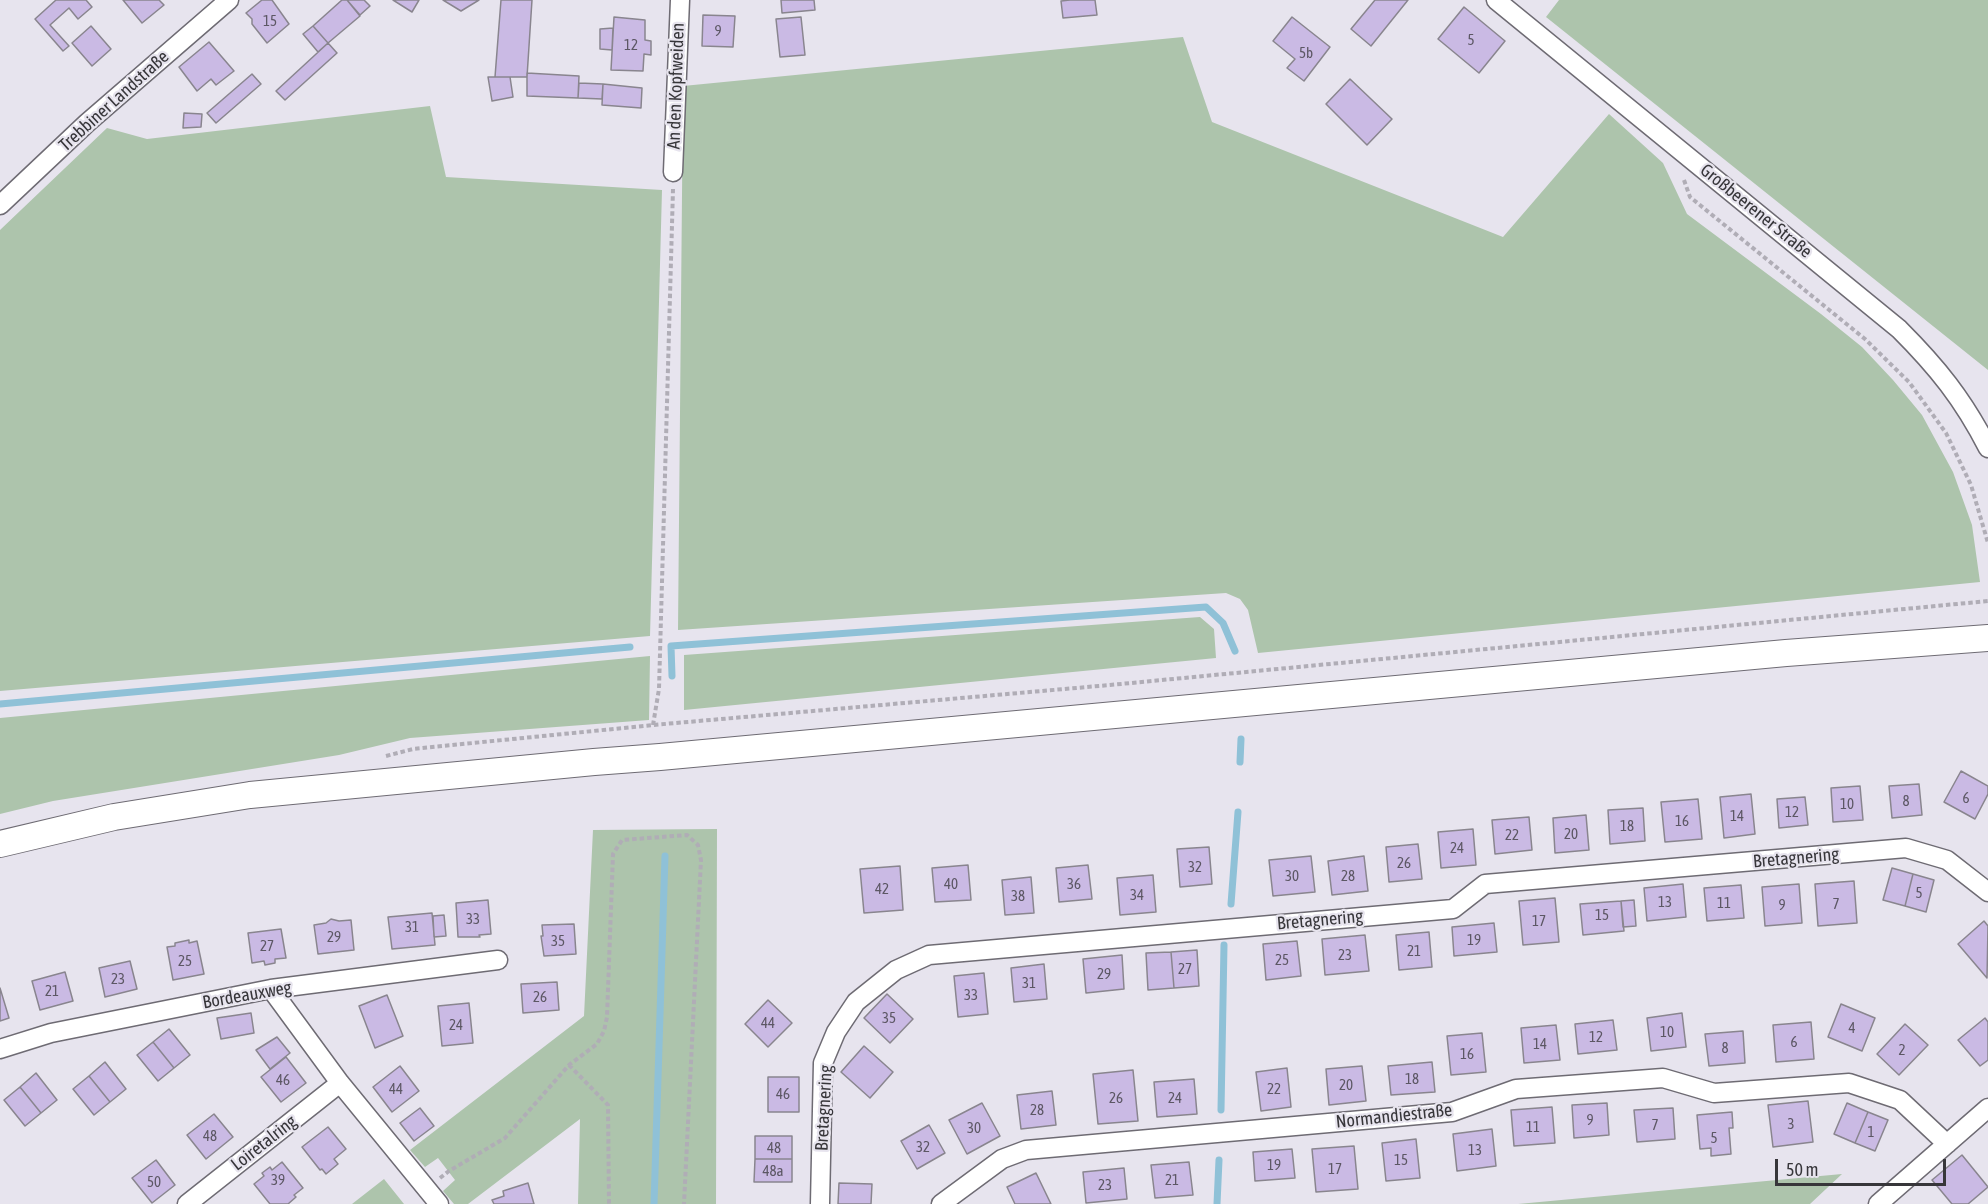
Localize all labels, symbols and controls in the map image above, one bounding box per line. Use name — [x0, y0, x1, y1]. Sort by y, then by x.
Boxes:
house number: 15 — [263, 12, 277, 30]
street label: An den Kopfweiden — [663, 22, 689, 150]
house number: 9 — [714, 22, 722, 40]
house number: 5 — [1467, 31, 1475, 49]
house number: 12 — [624, 36, 638, 54]
house number: 5b — [1299, 44, 1313, 62]
street label: Trebbiner Landstraße — [55, 46, 173, 156]
street label: Großbeerener Straße — [1696, 159, 1816, 263]
house number: 6 — [1962, 789, 1970, 807]
house number: 8 — [1902, 792, 1910, 810]
house number: 10 — [1840, 795, 1854, 813]
house number: 12 — [1785, 803, 1799, 821]
house number: 14 — [1730, 807, 1744, 825]
house number: 16 — [1675, 812, 1689, 830]
house number: 18 — [1620, 817, 1634, 835]
house number: 20 — [1564, 825, 1578, 843]
house number: 22 — [1505, 826, 1519, 844]
house number: 24 — [1450, 839, 1464, 857]
street label: Bretagnering — [1752, 843, 1840, 873]
house number: 26 — [1397, 854, 1411, 872]
house number: 32 — [1188, 858, 1202, 876]
house number: 30 — [1285, 867, 1299, 885]
house number: 28 — [1341, 867, 1355, 885]
house number: 40 — [944, 875, 958, 893]
house number: 36 — [1067, 875, 1081, 893]
house number: 42 — [875, 880, 889, 898]
house number: 5 — [1915, 884, 1923, 902]
house number: 34 — [1130, 886, 1144, 904]
house number: 38 — [1011, 887, 1025, 905]
house number: 13 — [1658, 893, 1672, 911]
house number: 11 — [1717, 894, 1731, 912]
house number: 7 — [1832, 895, 1840, 913]
house number: 9 — [1778, 896, 1786, 914]
street label: Bretagnering — [1276, 905, 1364, 935]
house number: 15 — [1595, 906, 1609, 924]
house number: 33 — [466, 910, 480, 928]
house number: 17 — [1532, 912, 1546, 930]
house number: 31 — [405, 918, 419, 936]
house number: 29 — [327, 928, 341, 946]
house number: 19 — [1467, 931, 1481, 949]
house number: 35 — [551, 932, 565, 950]
house number: 27 — [260, 937, 274, 955]
house number: 21 — [1407, 942, 1421, 960]
house number: 23 — [1338, 946, 1352, 964]
house number: 25 — [1275, 951, 1289, 969]
house number: 25 — [178, 952, 192, 970]
house number: 27 — [1178, 960, 1192, 978]
house number: 29 — [1097, 965, 1111, 983]
house number: 23 — [111, 970, 125, 988]
house number: 31 — [1022, 974, 1036, 992]
street label: Bordeauxweg — [201, 977, 293, 1013]
house number: 21 — [45, 982, 59, 1000]
house number: 33 — [964, 986, 978, 1004]
house number: 26 — [533, 988, 547, 1006]
house number: 35 — [882, 1009, 896, 1027]
house number: 44 — [761, 1014, 775, 1032]
house number: 24 — [449, 1016, 463, 1034]
house number: 4 — [1848, 1019, 1856, 1037]
house number: 10 — [1660, 1023, 1674, 1041]
house number: 12 — [1589, 1028, 1603, 1046]
house number: 6 — [1790, 1033, 1798, 1051]
house number: 14 — [1533, 1035, 1547, 1053]
house number: 8 — [1721, 1039, 1729, 1057]
house number: 2 — [1898, 1041, 1906, 1059]
house number: 16 — [1460, 1045, 1474, 1063]
street label: Bretagnering — [811, 1064, 837, 1152]
house number: 18 — [1405, 1070, 1419, 1088]
house number: 46 — [276, 1071, 290, 1089]
house number: 20 — [1339, 1076, 1353, 1094]
house number: 44 — [389, 1080, 403, 1098]
house number: 22 — [1267, 1080, 1281, 1098]
house number: 46 — [776, 1085, 790, 1103]
house number: 26 — [1109, 1089, 1123, 1107]
house number: 24 — [1168, 1089, 1182, 1107]
street label: Normandiestraße — [1335, 1099, 1453, 1133]
house number: 28 — [1030, 1101, 1044, 1119]
street label: Loiretalring — [227, 1111, 301, 1175]
house number: 9 — [1586, 1111, 1594, 1129]
house number: 3 — [1787, 1115, 1795, 1133]
house number: 7 — [1651, 1116, 1659, 1134]
house number: 11 — [1526, 1118, 1540, 1136]
house number: 30 — [967, 1119, 981, 1137]
house number: 1 — [1867, 1123, 1875, 1141]
house number: 48 — [203, 1127, 217, 1145]
house number: 5 — [1710, 1129, 1718, 1147]
house number: 32 — [916, 1138, 930, 1156]
house number: 48 — [767, 1139, 781, 1157]
house number: 13 — [1468, 1141, 1482, 1159]
scale bar — [1778, 1147, 1949, 1185]
house number: 15 — [1394, 1151, 1408, 1169]
house number: 19 — [1267, 1156, 1281, 1174]
text: 50 m — [1786, 1159, 1818, 1180]
house number: 17 — [1328, 1160, 1342, 1178]
house number: 48a — [762, 1162, 784, 1180]
house number: 39 — [271, 1171, 285, 1189]
house number: 21 — [1165, 1171, 1179, 1189]
house number: 50 — [147, 1173, 161, 1191]
house number: 23 — [1098, 1176, 1112, 1194]

